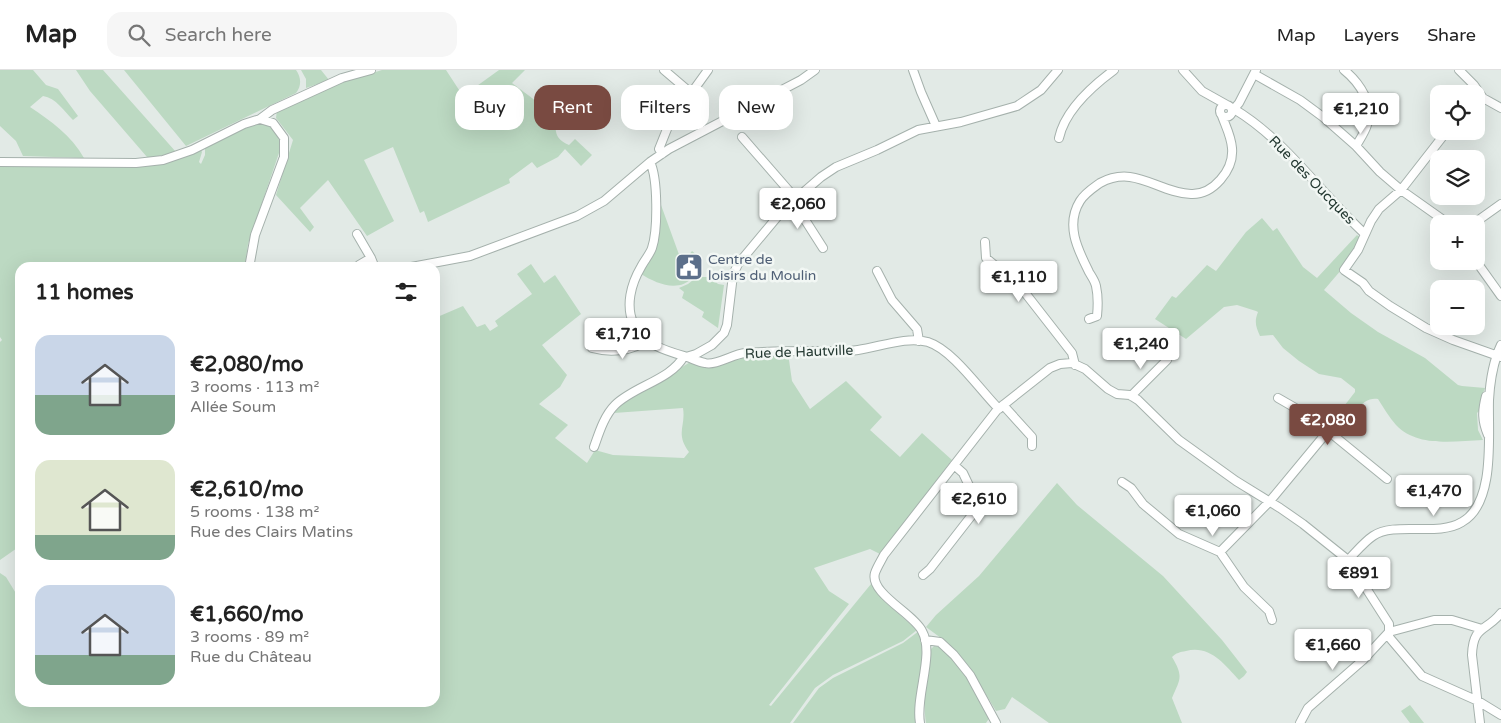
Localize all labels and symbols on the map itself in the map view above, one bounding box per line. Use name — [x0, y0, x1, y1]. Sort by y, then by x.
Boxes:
pin: €1,210 — [1320, 92, 1402, 135]
street label: Rue des Oucques — [1265, 132, 1359, 228]
pin: €2,060 — [757, 188, 839, 230]
place label: Centre de loisirs du Moulin — [708, 251, 816, 284]
public building icon: Centre de loisirs du Moulin — [674, 252, 704, 282]
pin: €1,110 — [978, 260, 1060, 303]
pin: €1,710 — [582, 318, 664, 360]
pin: €1,240 — [1100, 328, 1182, 370]
street label: Rue de Hautville — [745, 342, 854, 362]
pin: €2,080 — [1287, 404, 1369, 446]
pin: €1,470 — [1393, 474, 1475, 517]
pin: €2,610 — [938, 482, 1020, 525]
pin: €1,060 — [1172, 494, 1254, 537]
pin: €891 — [1329, 556, 1389, 599]
pin: €1,660 — [1292, 628, 1374, 671]

